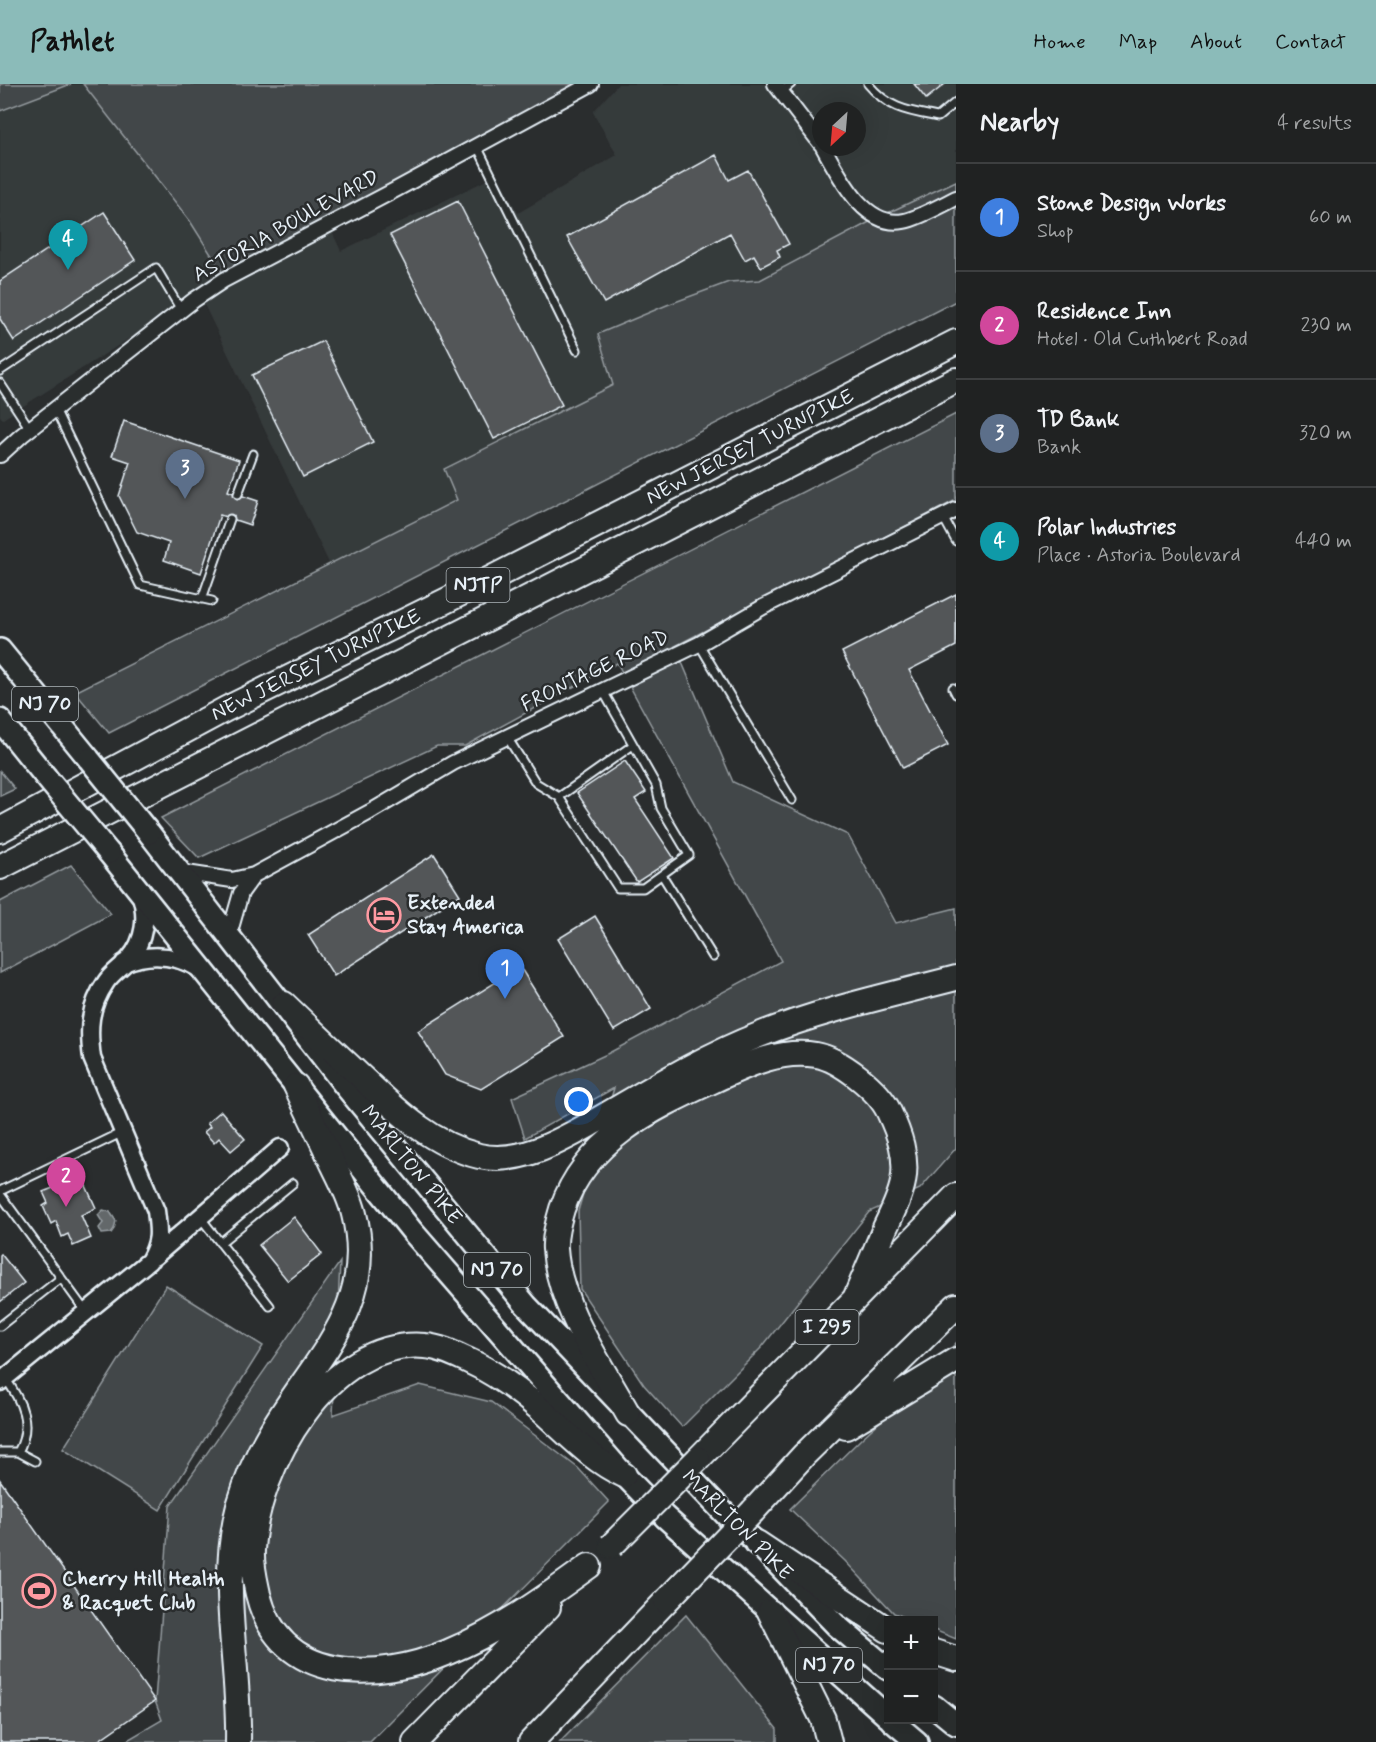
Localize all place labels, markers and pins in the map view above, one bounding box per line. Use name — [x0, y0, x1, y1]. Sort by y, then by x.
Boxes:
pin: 4 — [48, 220, 88, 270]
pin: 3 — [166, 450, 204, 499]
place label: Extended Stay America — [407, 889, 524, 941]
hotel icon: Extended Stay America — [366, 897, 402, 933]
pin: 1 — [486, 950, 524, 999]
pin: 2 — [46, 1158, 86, 1207]
place label: Cherry Hill Health & Racquet Club — [62, 1565, 225, 1617]
sports icon: Cherry Hill Health & Racquet Club — [21, 1573, 57, 1609]

